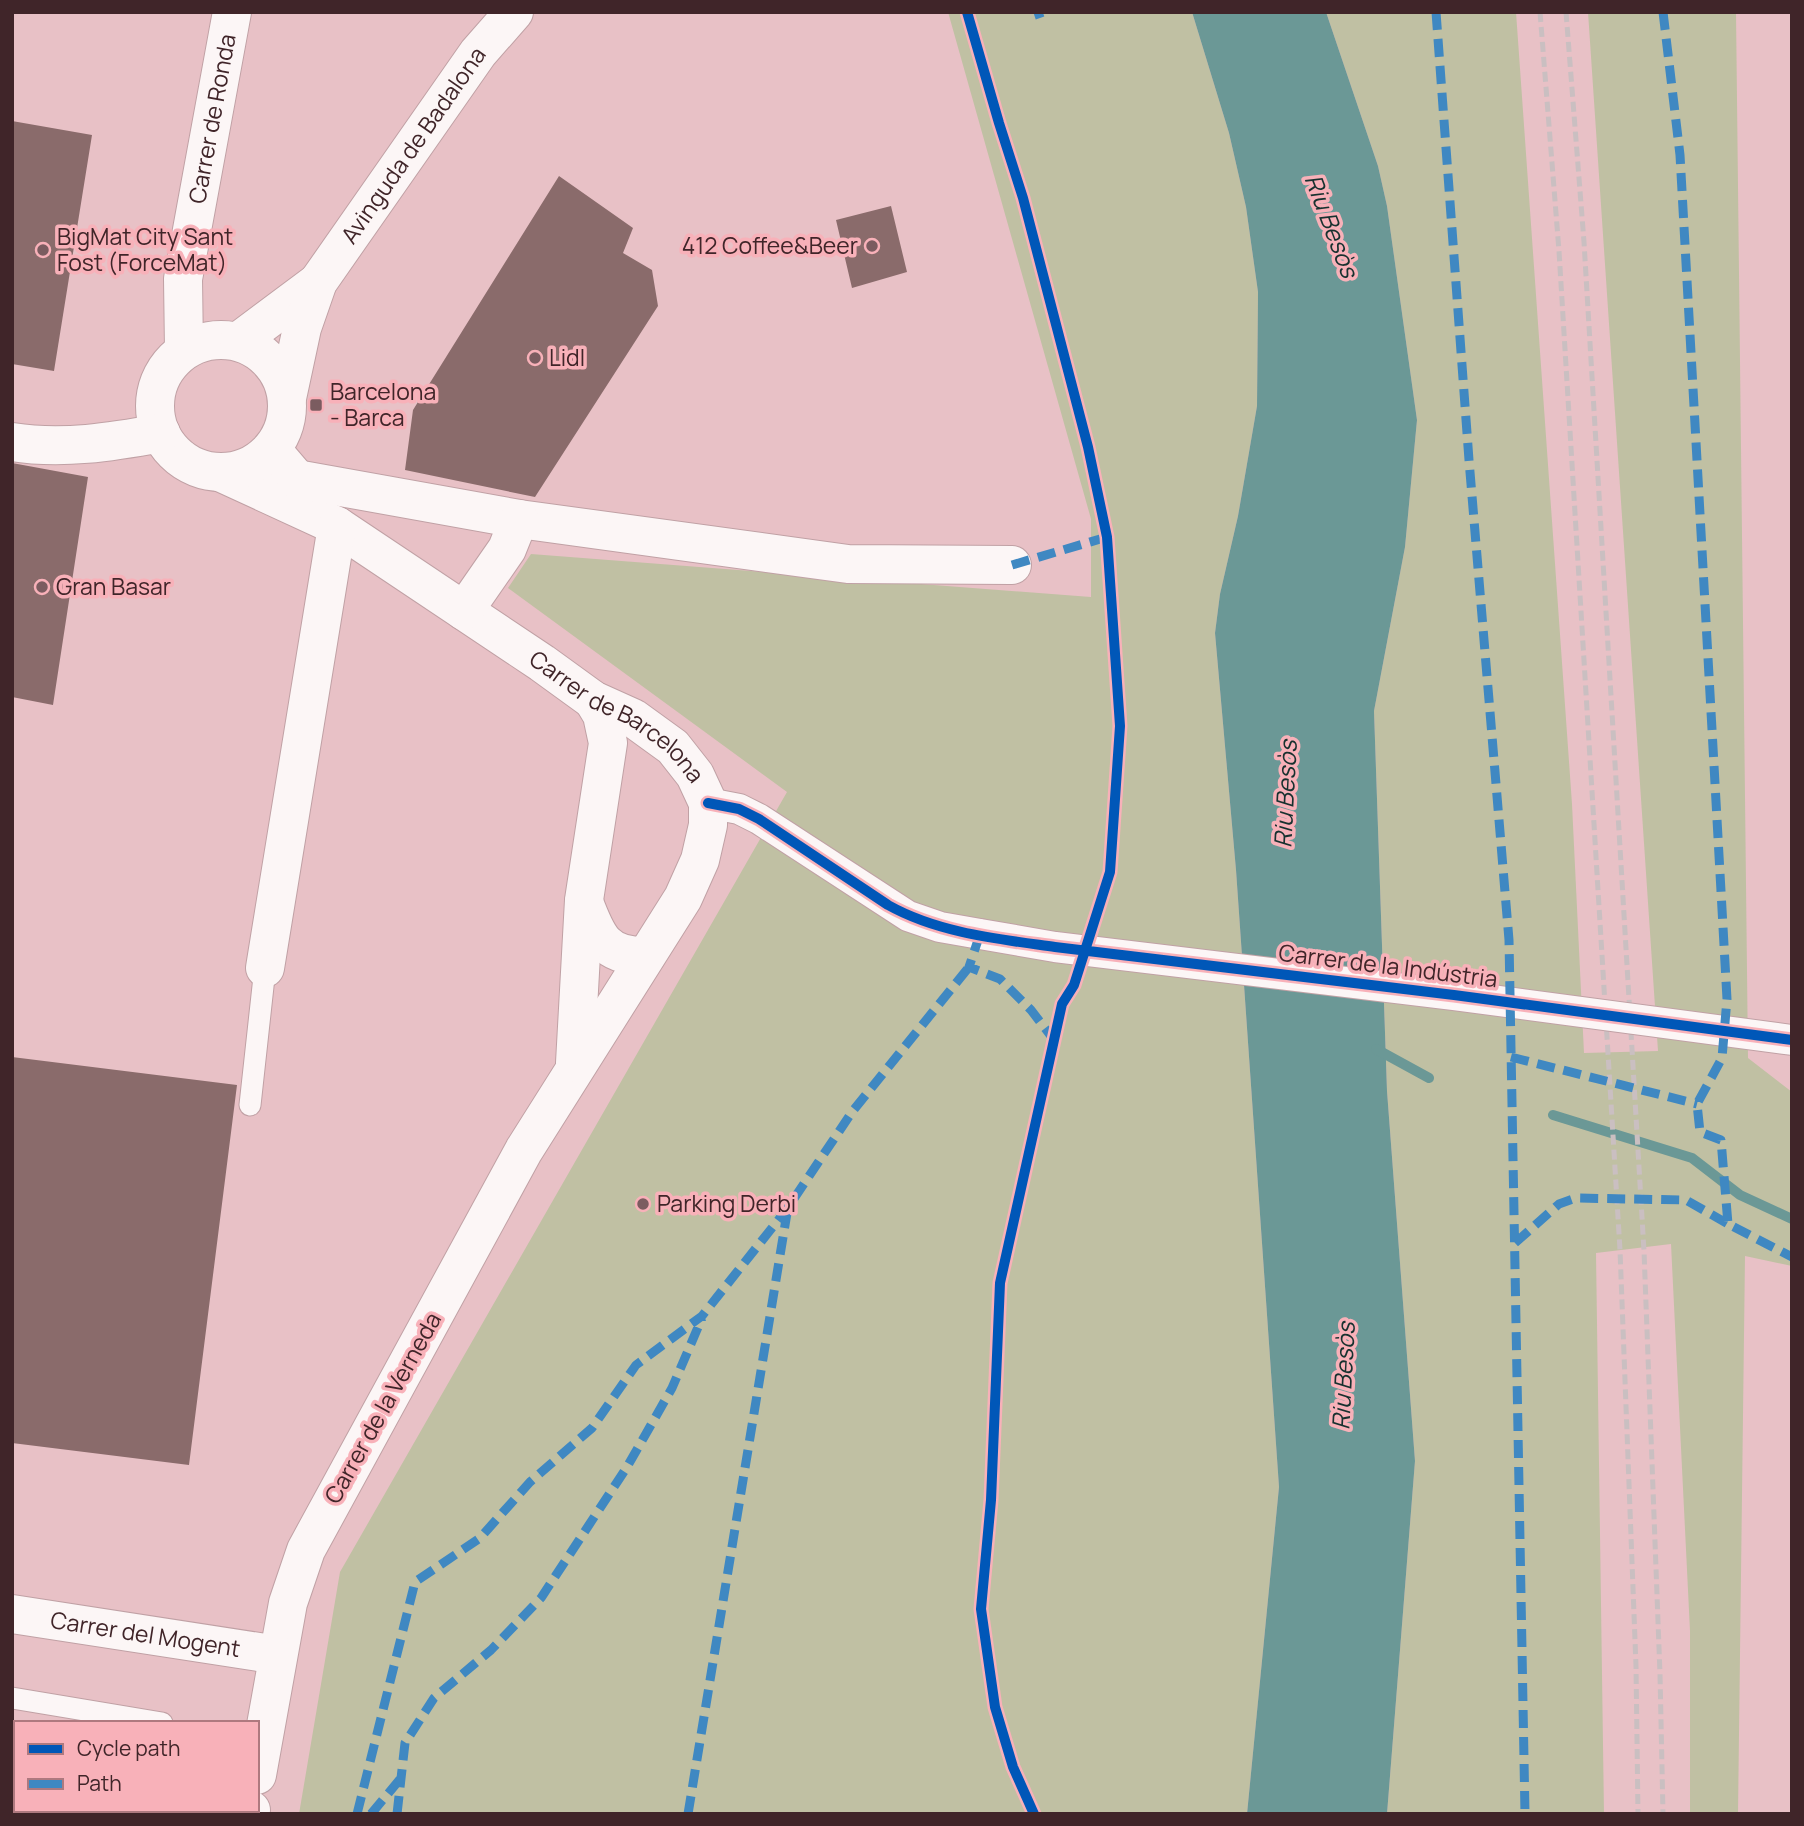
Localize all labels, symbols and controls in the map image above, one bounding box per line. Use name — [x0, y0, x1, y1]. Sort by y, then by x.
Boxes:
street label: Carrer de Ronda — [180, 31, 243, 206]
street label: Avinguda de Badalona — [333, 40, 493, 250]
water label: Riu Besòs — [1298, 169, 1368, 284]
place label: BigMat City Sant Fost (ForceMat) — [57, 220, 233, 278]
place label: 412 Coffee&Beer — [682, 229, 858, 261]
marker: 412 Coffee&Beer — [864, 238, 880, 254]
marker: BigMat City Sant Fost (ForceMat) — [35, 242, 51, 258]
place label: Lidl — [549, 341, 585, 373]
marker: Lidl — [527, 350, 543, 366]
place label: Barcelona - Barca — [330, 375, 436, 433]
marker: Barcelona - Barca — [308, 397, 324, 413]
place label: Gran Basar — [56, 570, 171, 602]
marker: Gran Basar — [34, 579, 50, 595]
street label: Carrer de Barcelona — [524, 642, 712, 789]
water label: Riu Besòs — [1265, 737, 1304, 849]
street label: Carrer de la Indústria — [1277, 936, 1499, 994]
place label: Parking Derbi — [657, 1187, 796, 1219]
marker: Parking Derbi — [635, 1196, 651, 1212]
street label: Carrer de la Verneda — [316, 1306, 448, 1509]
water label: Riu Besòs — [1323, 1319, 1362, 1431]
street label: Carrer del Mogent — [48, 1603, 243, 1664]
legend — [14, 1721, 259, 1812]
text: Cycle path — [77, 1734, 180, 1762]
text: Path — [77, 1769, 122, 1797]

